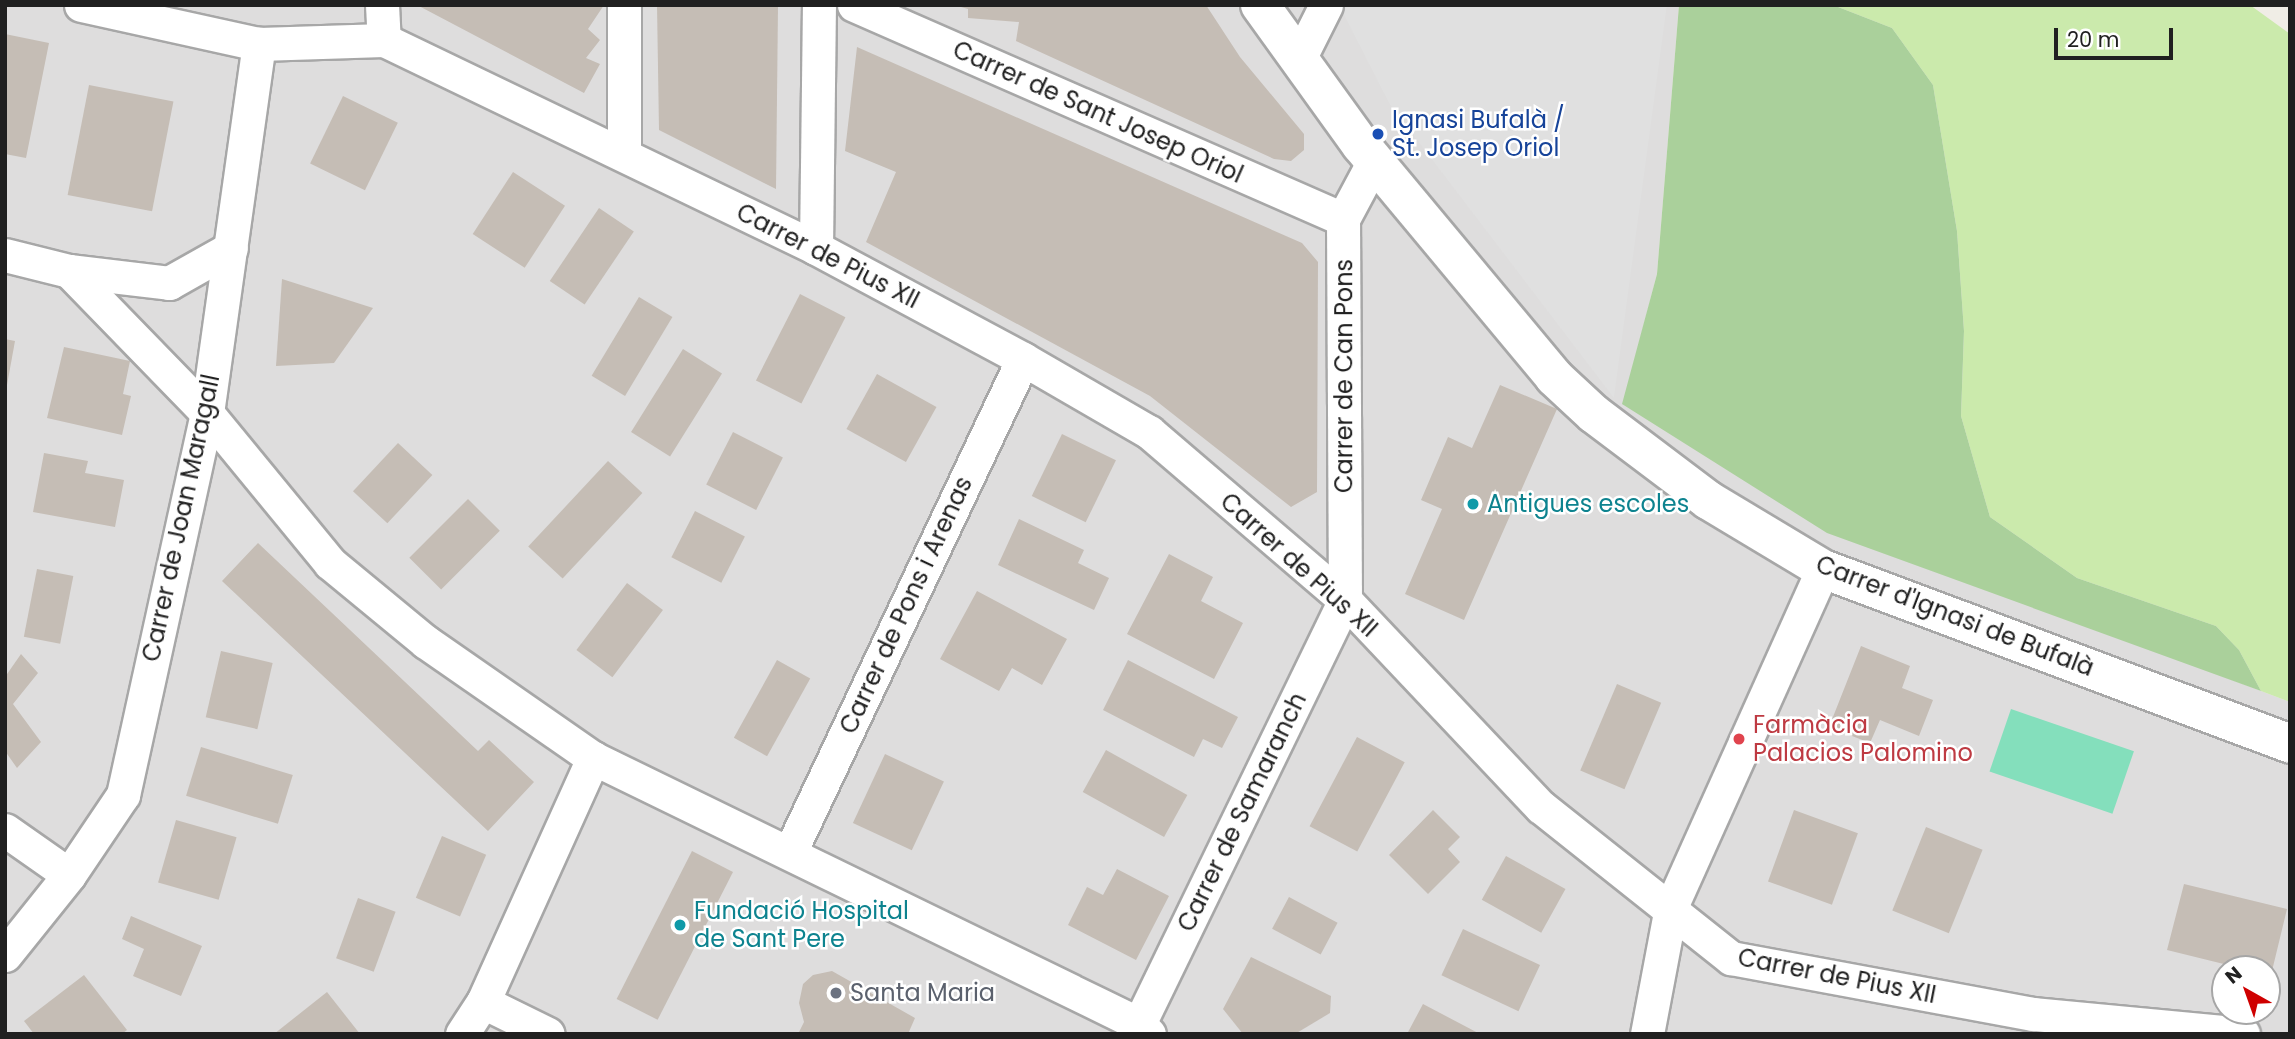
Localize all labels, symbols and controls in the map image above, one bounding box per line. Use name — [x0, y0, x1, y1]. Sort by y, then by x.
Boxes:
scale bar — [2057, 14, 2176, 58]
text: 20 m — [2067, 25, 2120, 54]
street label: Carrer de Sant Josep Oriol — [949, 35, 1247, 189]
place label: Ignasi Bufalà / St. Josep Oriol — [1392, 106, 1565, 162]
marker: Ignasi Bufalà / St. Josep Oriol — [1370, 126, 1386, 142]
street label: Carrer de Pius XII — [732, 197, 924, 315]
street label: Carrer de Can Pons — [1330, 259, 1358, 493]
street label: Carrer de Joan Maragall — [136, 372, 226, 664]
street label: Carrer de Pons i Arenas — [834, 472, 978, 738]
street label: Carrer de Pius XII — [1215, 487, 1383, 643]
place label: Antigues escoles — [1487, 490, 1689, 518]
marker: Antigues escoles — [1465, 496, 1481, 512]
street label: Carrer d'Ignasi de Bufalà — [1812, 550, 2098, 682]
street label: Carrer de Samaranch — [1172, 688, 1312, 936]
place label: Farmàcia Palacios Palomino — [1753, 711, 1973, 767]
marker: Farmàcia Palacios Palomino — [1731, 731, 1747, 747]
place label: Fundació Hospital de Sant Pere — [694, 897, 909, 953]
marker: Fundació Hospital de Sant Pere — [672, 917, 688, 933]
street label: Carrer de Pius XII — [1735, 943, 1939, 1009]
north arrow — [2211, 955, 2281, 1025]
text: N — [2219, 960, 2248, 990]
place label: Santa Maria — [850, 979, 995, 1007]
marker: Santa Maria — [828, 985, 844, 1001]

